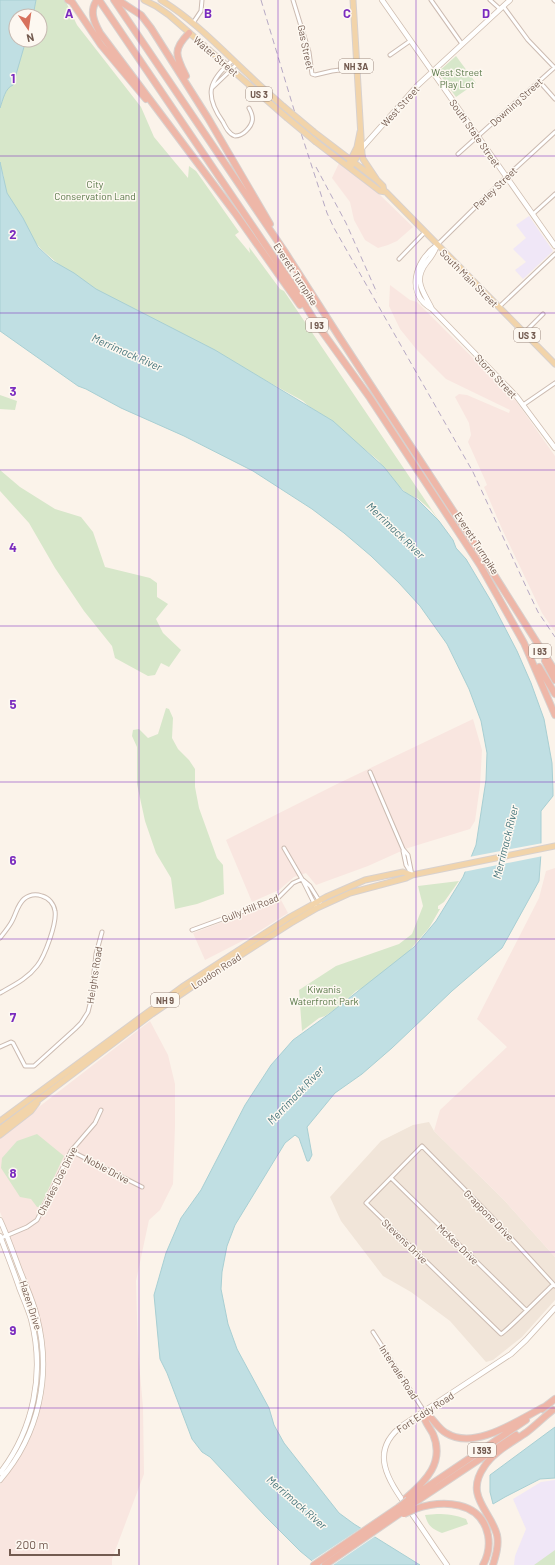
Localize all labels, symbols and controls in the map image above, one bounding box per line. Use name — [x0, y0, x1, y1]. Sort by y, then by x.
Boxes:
text: A — [65, 5, 74, 21]
text: B — [204, 5, 212, 21]
text: C — [343, 5, 351, 21]
text: D — [482, 5, 490, 21]
north arrow — [8, 8, 48, 48]
street label: Gas Street — [295, 24, 317, 71]
text: N — [25, 31, 35, 45]
street label: Water Street — [191, 33, 241, 79]
road number: NH 3A — [339, 59, 373, 73]
park label: West Street Play Lot — [431, 66, 483, 90]
text: 1 — [11, 70, 15, 86]
street label: Downing Street — [487, 75, 545, 129]
street label: West Street — [378, 83, 422, 129]
road number: US 3 — [246, 87, 272, 101]
street label: South State Street — [447, 97, 503, 170]
street label: Perley Street — [471, 164, 520, 212]
park label: City Conservation Land — [54, 178, 136, 202]
text: 2 — [9, 226, 17, 242]
street label: Everett Turnpike — [271, 241, 321, 307]
street label: South Main Street — [437, 246, 501, 310]
road number: I 93 — [306, 318, 328, 332]
road number: US 3 — [514, 328, 540, 342]
water label: Merrimack River — [90, 331, 165, 374]
street label: Storrs Street — [472, 351, 520, 401]
text: 3 — [9, 383, 17, 399]
water label: Merrimack River — [364, 499, 428, 562]
street label: Everett Turnpike — [452, 510, 502, 576]
text: 4 — [9, 539, 17, 555]
road number: I 93 — [529, 644, 551, 658]
text: 5 — [9, 696, 17, 712]
water label: Merrimack River — [490, 803, 521, 880]
text: 6 — [10, 852, 17, 868]
street label: Gully Hill Road — [220, 891, 280, 925]
street label: Heights Road — [84, 946, 104, 1004]
street label: Loudon Road — [189, 950, 243, 992]
park label: Kiwanis Waterfront Park — [289, 983, 359, 1007]
road number: NH 9 — [151, 993, 179, 1007]
text: 7 — [10, 1009, 17, 1025]
water label: Merrimack River — [264, 1063, 327, 1127]
street label: Charles Doe Drive — [34, 1145, 80, 1217]
street label: Noble Drive — [82, 1152, 132, 1186]
text: 8 — [9, 1165, 17, 1181]
street label: Grappone Drive — [462, 1187, 516, 1243]
street label: Stevens Drive — [380, 1216, 430, 1266]
street label: McKee Drive — [435, 1221, 481, 1267]
street label: Hazen Drive — [17, 1279, 45, 1331]
text: 9 — [10, 1322, 17, 1338]
street label: Intervale Road — [377, 1343, 421, 1401]
street label: Fort Eddy Road — [394, 1389, 456, 1435]
road number: I 393 — [468, 1443, 496, 1457]
water label: Merrimack River — [264, 1472, 330, 1532]
scale bar — [10, 1531, 119, 1557]
text: 200 m — [16, 1537, 48, 1551]

